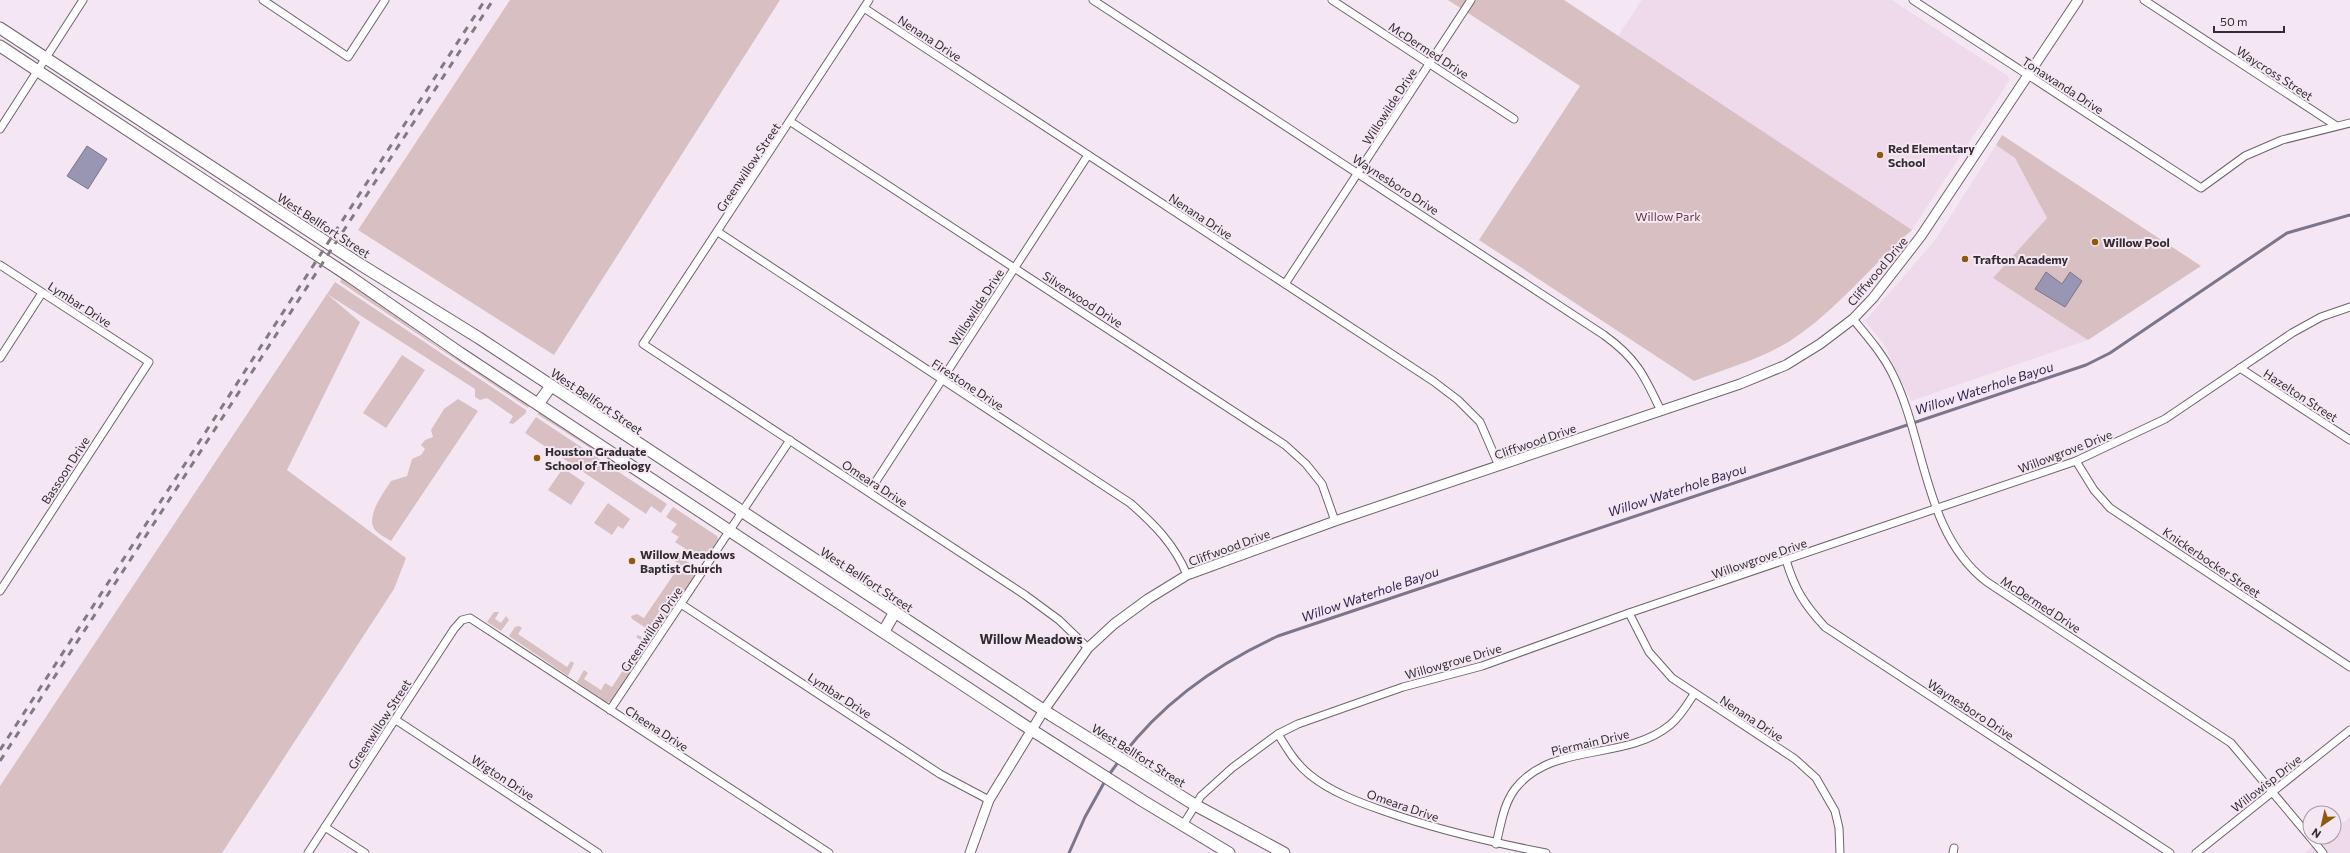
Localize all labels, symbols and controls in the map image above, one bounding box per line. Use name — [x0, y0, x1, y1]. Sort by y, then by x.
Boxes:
scale bar — [2214, 8, 2284, 34]
street label: Nenana Drive — [896, 12, 964, 64]
text: 50 m — [2220, 14, 2248, 28]
street label: McDermed Drive — [1386, 19, 1472, 81]
street label: Waycross Street — [2234, 43, 2316, 103]
street label: Tonawanda Drive — [2020, 54, 2106, 116]
street label: Willowilde Drive — [1359, 65, 1419, 147]
street label: Greenwillow Street — [713, 120, 783, 214]
place label: Red Elementary School — [1888, 141, 1975, 169]
marker: Red Elementary School — [1875, 150, 1885, 160]
street label: Waynesboro Drive — [1350, 151, 1442, 217]
street label: West Bellfort Street — [275, 190, 373, 260]
street label: Nenana Drive — [1167, 190, 1235, 242]
park label: Willow Park — [1635, 209, 1701, 223]
street label: Cliffwood Drive — [1844, 234, 1910, 308]
place label: Willow Pool — [2103, 235, 2170, 249]
marker: Willow Pool — [2090, 237, 2100, 247]
place label: Trafton Academy — [1973, 252, 2069, 266]
marker: Trafton Academy — [1960, 254, 1970, 264]
street label: Willowilde Drive — [946, 266, 1006, 348]
street label: Silverwood Drive — [1041, 268, 1125, 330]
street label: Lymbar Drive — [46, 278, 114, 330]
street label: Firestone Drive — [929, 356, 1007, 412]
water label: Willow Waterhole Bayou — [1913, 358, 2055, 418]
street label: West Bellfort Street — [548, 365, 646, 437]
street label: Hazelton Street — [2261, 366, 2341, 424]
street label: Cliffwood Drive — [1492, 420, 1578, 462]
street label: Willowgrove Drive — [2016, 427, 2114, 475]
street label: Bassoon Drive — [38, 434, 92, 506]
place label: Houston Graduate School of Theology — [545, 444, 651, 472]
marker: Houston Graduate School of Theology — [532, 453, 542, 463]
street label: Omeara Drive — [840, 457, 910, 509]
water label: Willow Waterhole Bayou — [1606, 460, 1748, 520]
street label: Knickerbocker Street — [2160, 524, 2264, 600]
street label: Cliffwood Drive — [1186, 526, 1272, 568]
street label: Willowgrove Drive — [1710, 535, 1808, 581]
street label: West Bellfort Street — [818, 544, 916, 614]
place label: Willow Meadows Baptist Church — [640, 547, 736, 575]
marker: Willow Meadows Baptist Church — [627, 556, 637, 566]
water label: Willow Waterhole Bayou — [1299, 563, 1441, 625]
street label: McDermed Drive — [1998, 573, 2084, 635]
street label: Greenwillow Drive — [617, 584, 685, 674]
district label: Willow Meadows — [979, 631, 1083, 647]
street label: Willowgrove Drive — [1403, 641, 1503, 681]
street label: Lymbar Drive — [806, 669, 874, 721]
street label: Greenwillow Street — [345, 676, 413, 772]
street label: Waynesboro Drive — [1925, 676, 2017, 742]
street label: Nenana Drive — [1718, 692, 1786, 744]
street label: Cheena Drive — [623, 702, 691, 754]
street label: West Bellfort Street — [1089, 720, 1189, 790]
street label: Piermain Drive — [1550, 726, 1630, 758]
street label: Willowisp Drive — [2228, 751, 2304, 815]
street label: Wigton Drive — [469, 752, 537, 802]
street label: Omeara Drive — [1365, 786, 1441, 824]
north arrow — [2302, 805, 2342, 845]
text: N — [2309, 826, 2323, 841]

